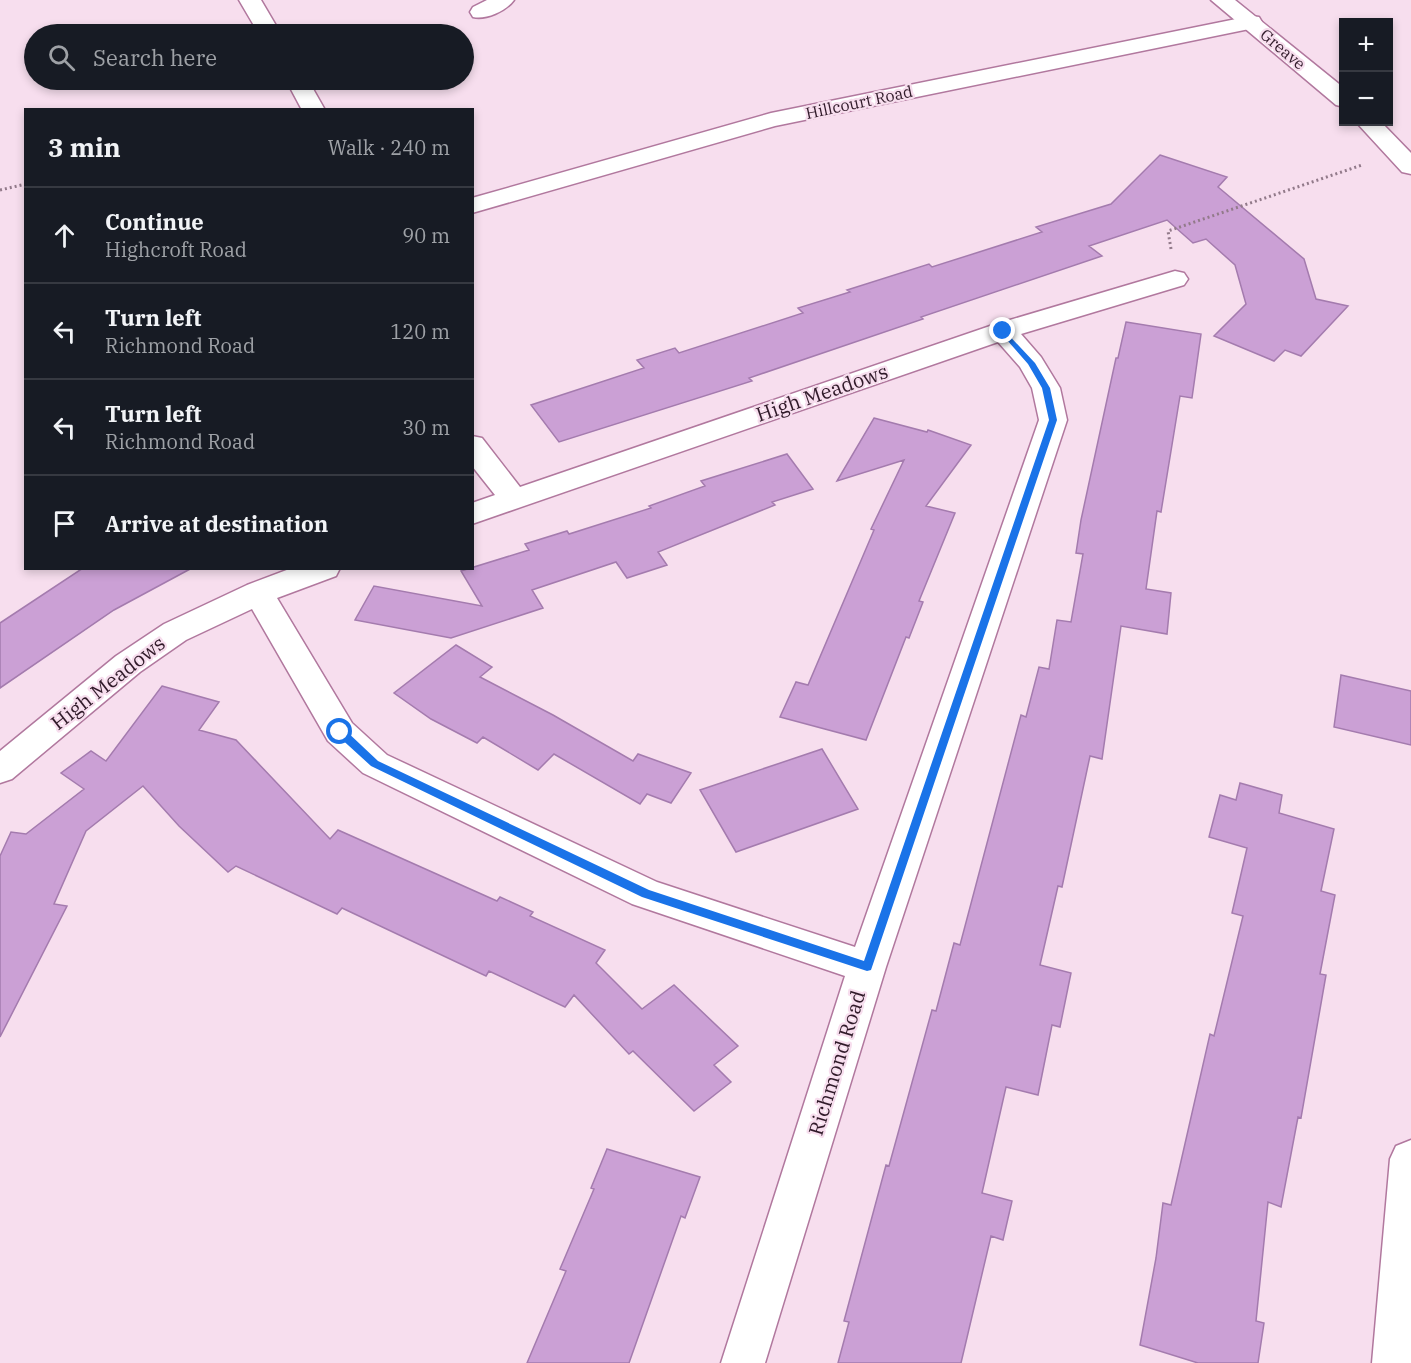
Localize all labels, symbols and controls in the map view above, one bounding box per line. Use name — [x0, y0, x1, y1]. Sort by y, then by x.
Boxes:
map controls — [1339, 18, 1393, 126]
button: + — [1339, 18, 1393, 72]
search box — [24, 24, 474, 90]
street label: Greave — [1256, 24, 1310, 74]
icon: search — [45, 41, 78, 74]
text: Search here — [93, 43, 217, 72]
button: − — [1339, 72, 1393, 126]
street label: Hillcourt Road — [804, 81, 915, 123]
text: 3 min — [48, 130, 121, 164]
text: Walk · 240 m — [328, 134, 450, 161]
text: Continue — [105, 207, 204, 236]
icon: ahead — [48, 219, 81, 252]
text: 90 m — [402, 222, 450, 249]
text: Highcroft Road — [105, 236, 247, 263]
text: Turn left — [105, 303, 201, 332]
icon: left — [48, 315, 81, 348]
route end — [989, 317, 1015, 343]
text: 120 m — [390, 318, 450, 345]
text: Richmond Road — [105, 332, 255, 359]
street label: High Meadows — [752, 357, 891, 428]
text: Turn left — [105, 399, 201, 428]
icon: left — [48, 411, 81, 444]
text: 30 m — [402, 414, 450, 441]
text: Richmond Road — [105, 428, 255, 455]
icon: arrive — [48, 507, 81, 540]
text: Arrive at destination — [105, 509, 328, 538]
street label: High Meadows — [45, 630, 170, 736]
route start — [326, 718, 352, 744]
street label: Richmond Road — [802, 987, 871, 1139]

